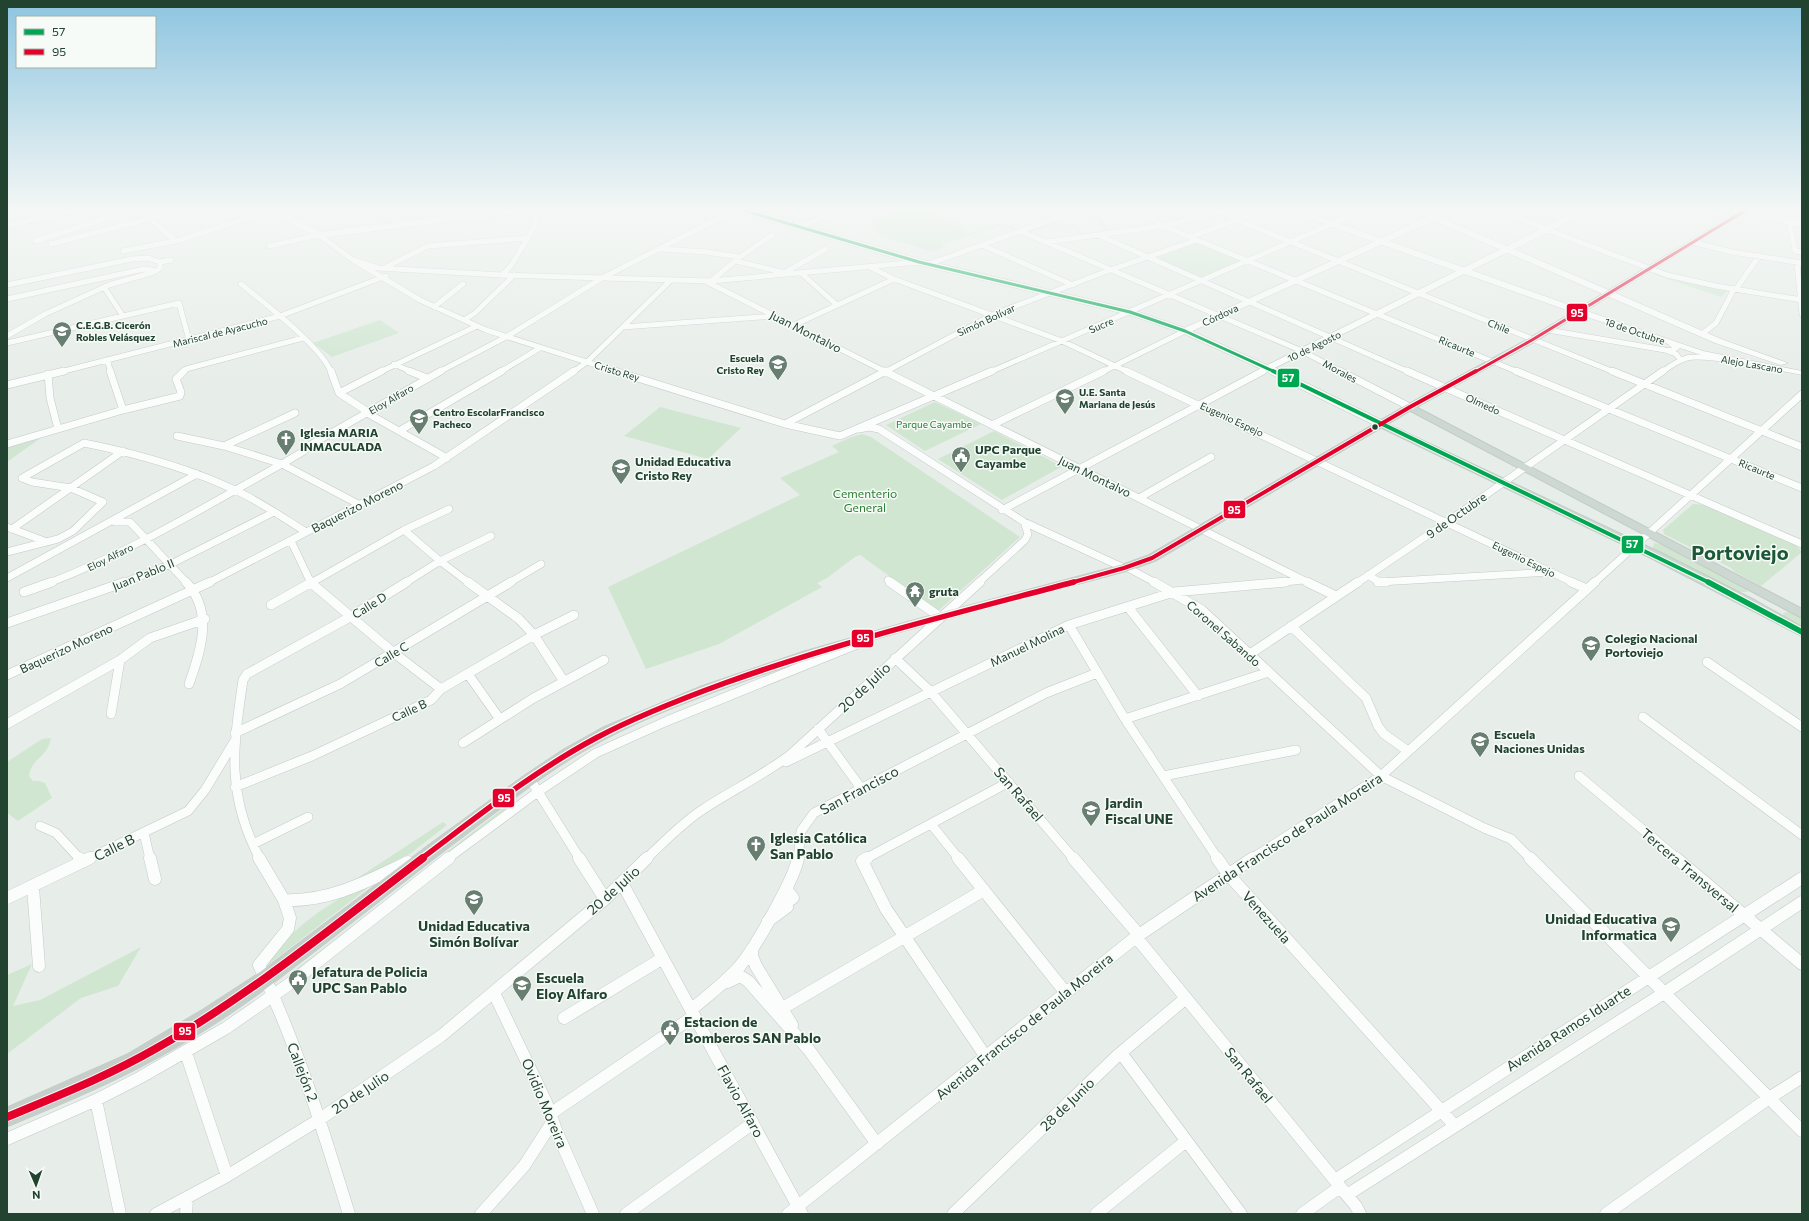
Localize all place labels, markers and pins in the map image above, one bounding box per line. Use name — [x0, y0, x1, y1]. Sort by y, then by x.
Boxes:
place label: C.E.G.B. Cicerón Robles Velásquez — [76, 319, 155, 343]
school or university icon: C.E.G.B. Cicerón Robles Velásquez — [51, 320, 73, 348]
place label: Escuela Cristo Rey — [716, 352, 765, 376]
school or university icon: Escuela Cristo Rey — [767, 353, 789, 381]
place label: U.E. Santa Mariana de Jesús — [1079, 386, 1156, 410]
school or university icon: U.E. Santa Mariana de Jesús — [1054, 387, 1076, 415]
place label: Centro EscolarFrancisco Pacheco — [433, 406, 544, 430]
school or university icon: Centro EscolarFrancisco Pacheco — [408, 407, 430, 435]
unlabelled marker — [1370, 422, 1380, 432]
place label: Iglesia MARIA INMACULADA — [300, 425, 383, 453]
church icon: Iglesia MARIA INMACULADA — [275, 428, 297, 456]
place label: UPC Parque Cayambe — [975, 442, 1041, 470]
public building icon: UPC Parque Cayambe — [950, 445, 972, 473]
place label: Unidad Educativa Cristo Rey — [635, 454, 731, 482]
school or university icon: Unidad Educativa Cristo Rey — [610, 457, 632, 485]
temple icon: gruta — [904, 580, 926, 608]
place label: gruta — [929, 584, 959, 598]
place label: Colegio Nacional Portoviejo — [1605, 631, 1698, 659]
school or university icon: Colegio Nacional Portoviejo — [1580, 634, 1602, 662]
place label: Escuela Naciones Unidas — [1494, 727, 1585, 755]
school or university icon: Escuela Naciones Unidas — [1469, 730, 1491, 758]
place label: Jardin Fiscal UNE — [1105, 794, 1173, 827]
school or university icon: Jardin Fiscal UNE — [1080, 799, 1102, 827]
place label: Iglesia Católica San Pablo — [770, 829, 867, 862]
church icon: Iglesia Católica San Pablo — [745, 834, 767, 862]
school or university icon: Unidad Educativa Simón Bolívar — [463, 888, 485, 916]
place label: Unidad Educativa Informatica — [1545, 910, 1657, 943]
school or university icon: Unidad Educativa Informatica — [1660, 915, 1682, 943]
place label: Unidad Educativa Simón Bolívar — [418, 917, 530, 950]
place label: Jefatura de Policia UPC San Pablo — [312, 963, 428, 996]
public building icon: Jefatura de Policia UPC San Pablo — [287, 968, 309, 996]
place label: Escuela Eloy Alfaro — [536, 969, 607, 1002]
school or university icon: Escuela Eloy Alfaro — [511, 974, 533, 1002]
place label: Estacion de Bomberos SAN Pablo — [684, 1013, 821, 1046]
public building icon: Estacion de Bomberos SAN Pablo — [659, 1018, 681, 1046]

